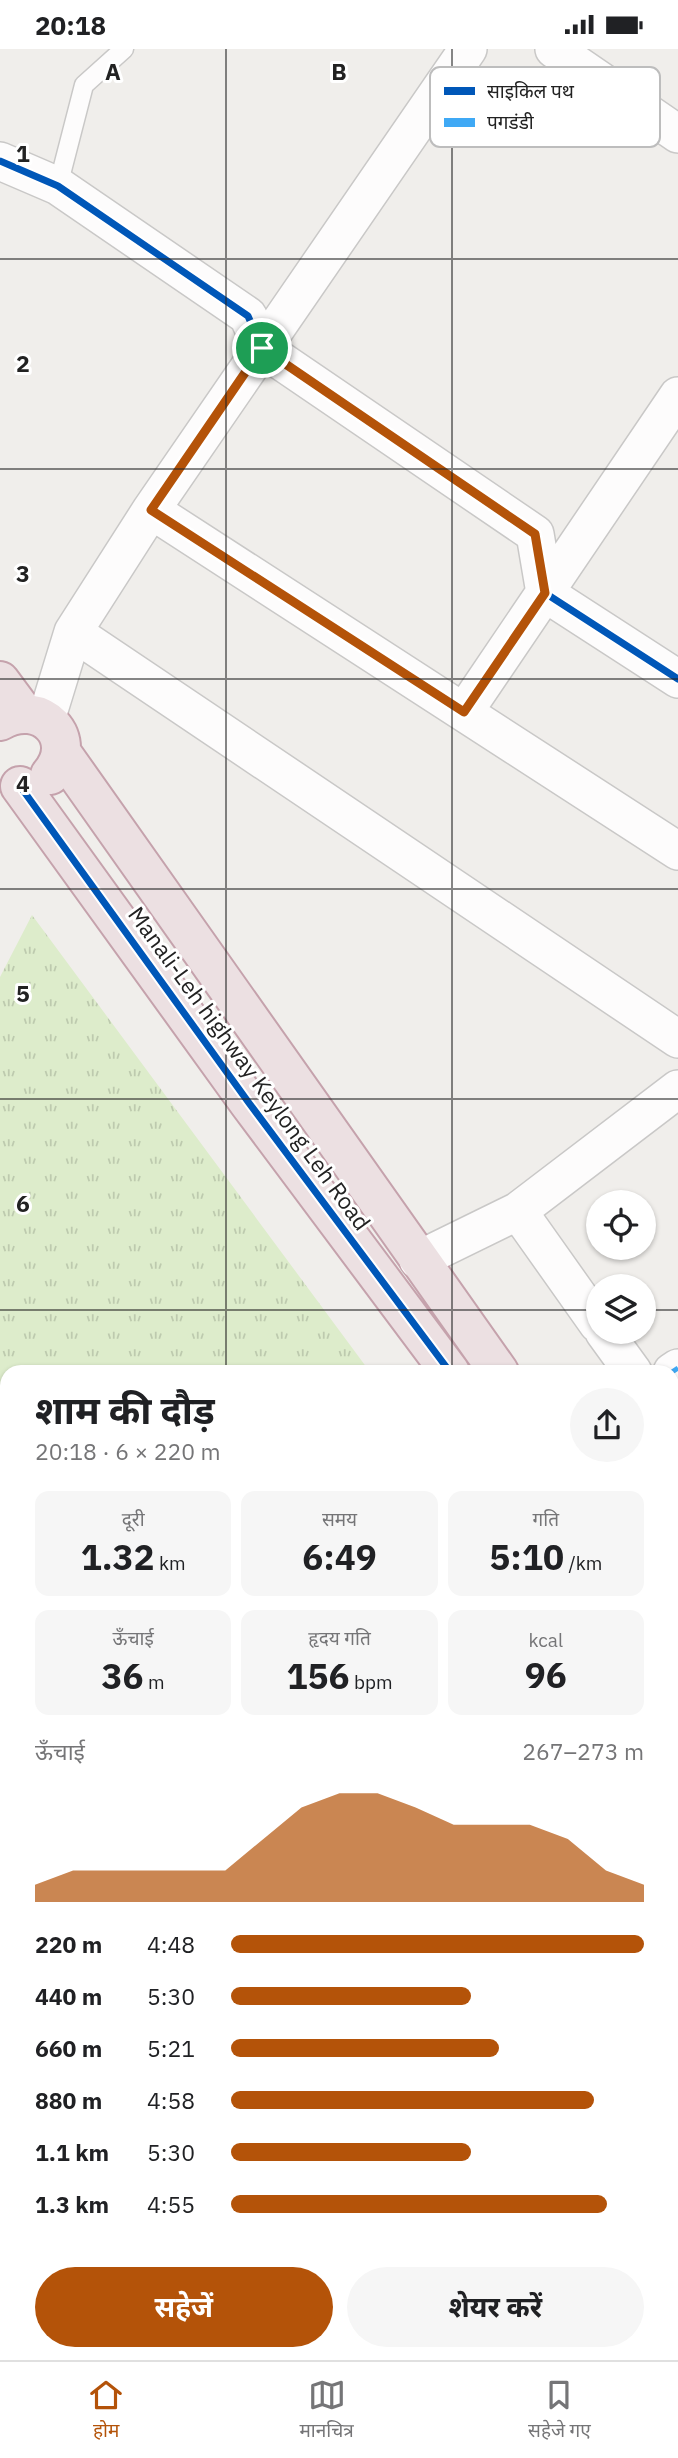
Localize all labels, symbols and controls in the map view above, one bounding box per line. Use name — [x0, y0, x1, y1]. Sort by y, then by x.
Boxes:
text: 20:18 — [35, 8, 106, 42]
text: A — [105, 56, 121, 86]
text: B — [331, 56, 347, 86]
legend — [430, 67, 660, 147]
text: साइकिल पथ — [487, 79, 575, 103]
text: पगडंडी — [487, 110, 535, 134]
text: 1 — [16, 138, 30, 168]
pin — [232, 318, 292, 378]
icon: arrive — [243, 329, 281, 367]
text: 2 — [16, 348, 30, 378]
text: 3 — [16, 558, 30, 588]
text: 4 — [16, 768, 30, 798]
street label: Manali-Leh highway Keylong Leh Road — [122, 900, 378, 1236]
text: 5 — [16, 978, 30, 1008]
text: 6 — [16, 1188, 30, 1218]
map controls — [586, 1190, 656, 1344]
button: locate — [586, 1190, 656, 1260]
button: layers — [586, 1274, 656, 1344]
text: शाम की दौड़ — [35, 1385, 215, 1434]
button: share — [570, 1388, 644, 1462]
text: 20:18 · 6 × 220 m — [35, 1436, 221, 1466]
text: दूरी — [122, 1507, 145, 1531]
text: समय — [322, 1507, 357, 1531]
text: गति — [533, 1507, 559, 1531]
text: 1.32 — [81, 1534, 155, 1580]
text: 6:49 — [302, 1534, 377, 1580]
text: 5:10 — [489, 1534, 564, 1580]
text: km — [155, 1551, 186, 1575]
text: /km — [564, 1551, 602, 1575]
text: ऊँचाई — [113, 1626, 154, 1650]
text: हृदय गति — [308, 1626, 371, 1650]
text: kcal — [529, 1628, 563, 1652]
text: 96 — [525, 1652, 567, 1698]
text: 36 — [102, 1653, 144, 1699]
text: 156 — [286, 1653, 349, 1699]
text: m — [144, 1670, 165, 1694]
text: bpm — [349, 1670, 393, 1694]
text: ऊँचाई — [35, 1736, 85, 1766]
text: 267–273 m — [522, 1736, 644, 1766]
text: 220 m — [35, 1929, 102, 1959]
text: 4:48 — [147, 1929, 195, 1959]
text: 440 m — [35, 1981, 102, 2011]
text: 5:30 — [147, 1981, 195, 2011]
text: 660 m — [35, 2033, 102, 2063]
text: 5:21 — [147, 2033, 195, 2063]
text: 880 m — [35, 2085, 102, 2115]
text: 4:58 — [147, 2085, 195, 2115]
text: 1.1 km — [35, 2137, 109, 2167]
text: 5:30 — [147, 2137, 195, 2167]
text: 1.3 km — [35, 2189, 109, 2219]
text: 4:55 — [147, 2189, 195, 2219]
button: सहेजें — [35, 2267, 333, 2347]
button: शेयर करें — [347, 2267, 644, 2347]
tab: होम — [87, 2376, 125, 2445]
tab: मानचित्र — [299, 2376, 354, 2445]
tab: सहेजे गए — [528, 2376, 591, 2445]

